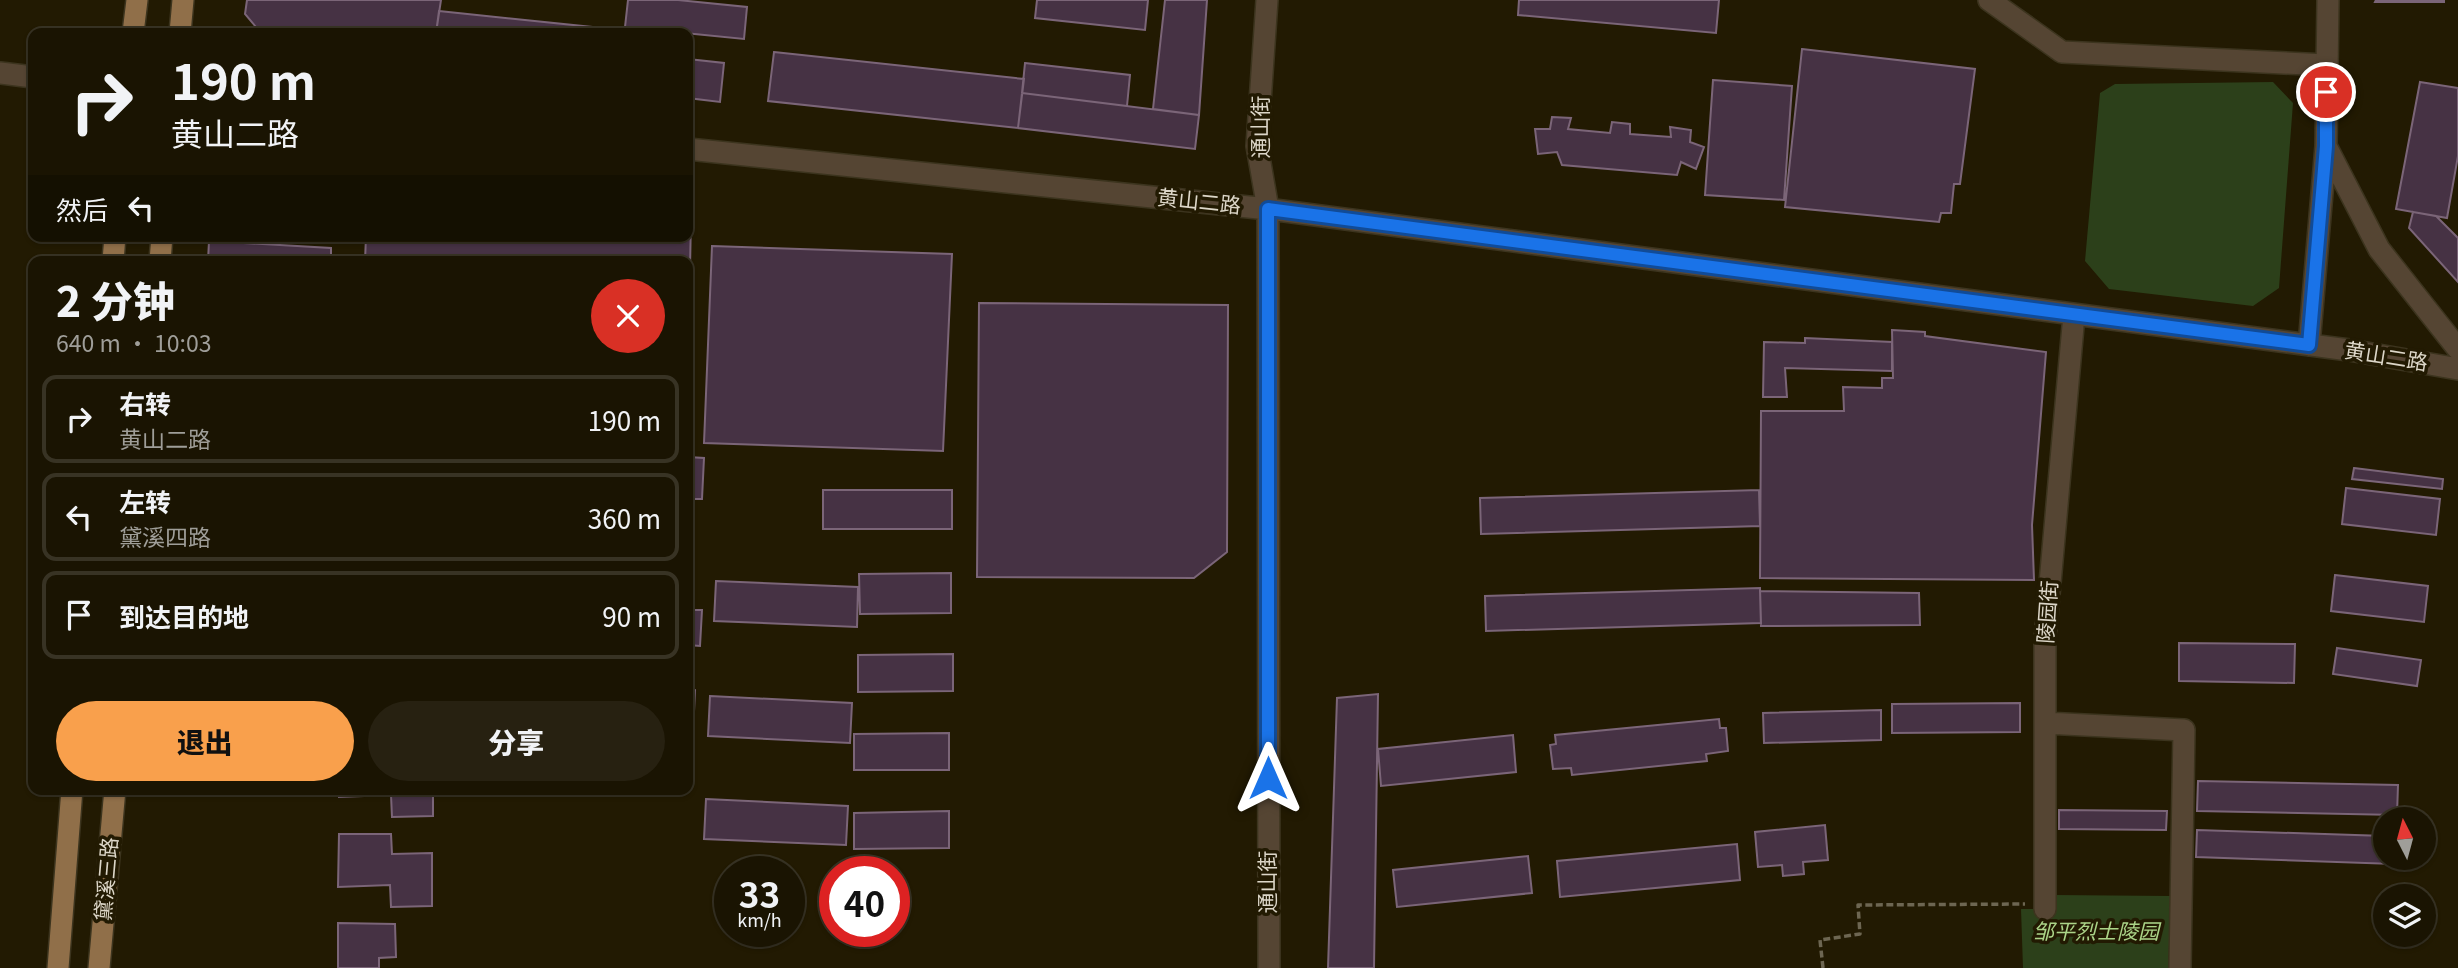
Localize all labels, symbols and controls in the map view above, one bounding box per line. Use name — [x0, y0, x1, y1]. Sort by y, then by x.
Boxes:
text: 190 m — [171, 43, 316, 114]
icon: right — [56, 56, 147, 147]
pin — [2296, 62, 2356, 122]
icon: arrive — [2307, 73, 2345, 111]
street label: 通山街 — [1244, 96, 1274, 159]
text: 黄山二路 — [171, 109, 299, 155]
street label: 黄山二路 — [1156, 181, 1243, 219]
icon: left — [122, 189, 160, 227]
text: 然后 — [56, 190, 108, 227]
text: 2 分钟 — [56, 268, 175, 329]
button: close — [591, 279, 665, 353]
text: 640 m · 10:03 — [56, 325, 212, 359]
street label: 黄山二路 — [2342, 334, 2430, 376]
text: 右转 — [119, 384, 171, 421]
icon: right — [60, 400, 98, 438]
text: 190 m — [588, 401, 661, 438]
text: 黄山二路 — [119, 421, 211, 455]
text: 左转 — [119, 482, 171, 519]
icon: left — [60, 498, 98, 536]
text: 360 m — [588, 499, 661, 536]
text: 黛溪四路 — [119, 519, 211, 553]
street label: 陵园街 — [2029, 579, 2063, 644]
icon: arrive — [60, 596, 98, 634]
text: 到达目的地 — [119, 597, 249, 634]
text: 90 m — [602, 597, 661, 634]
button: 退出 — [56, 701, 354, 781]
button: 分享 — [368, 701, 665, 781]
position arrow — [1231, 741, 1305, 815]
north arrow — [2373, 807, 2436, 870]
map controls — [2373, 807, 2436, 947]
street label: 黛溪三路 — [86, 836, 124, 922]
street label: 通山街 — [1251, 851, 1281, 914]
speed limit sign: 40 — [819, 856, 910, 947]
text: 33 — [739, 867, 780, 918]
button: layers — [2373, 884, 2436, 947]
text: km/h — [737, 906, 782, 932]
park label: 邹平烈士陵园 — [2033, 915, 2162, 945]

